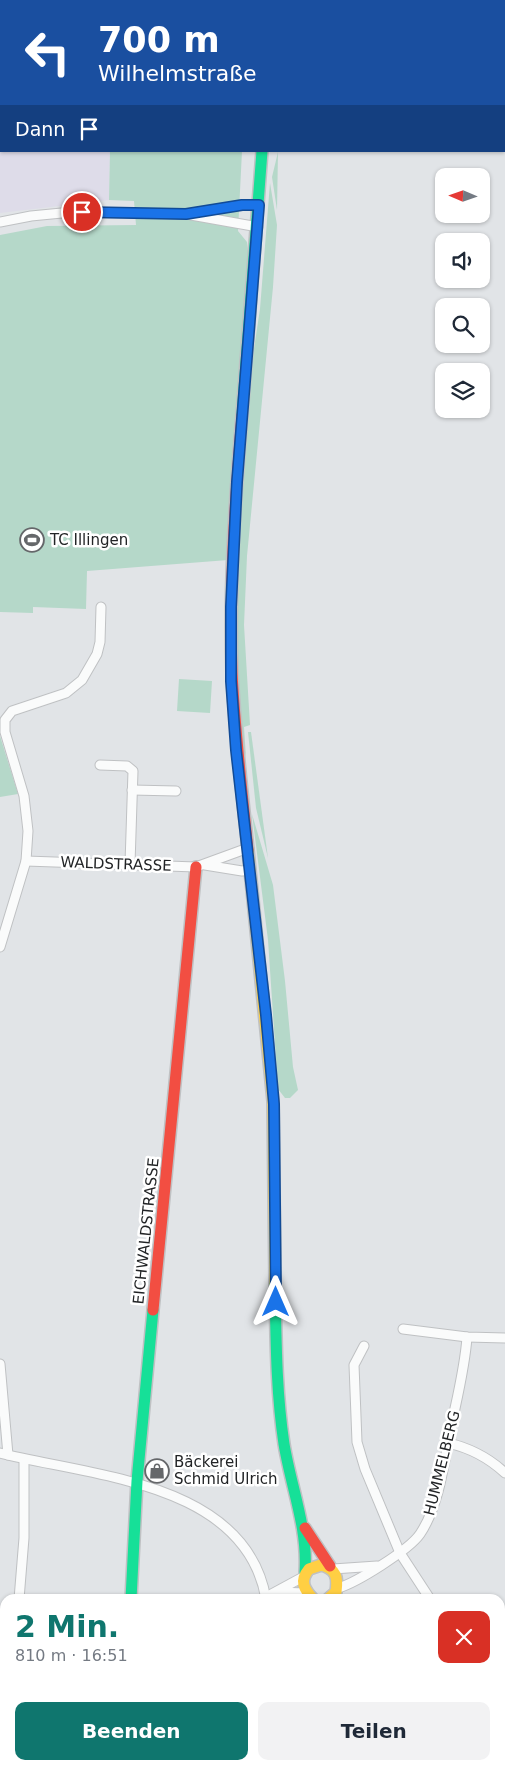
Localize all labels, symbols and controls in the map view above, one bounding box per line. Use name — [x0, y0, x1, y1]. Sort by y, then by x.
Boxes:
icon: left — [15, 20, 80, 85]
text: 700 m — [98, 20, 220, 60]
text: Wilhelmstraße — [98, 61, 257, 86]
icon: arrive — [75, 115, 103, 143]
text: Dann — [15, 118, 65, 140]
north arrow — [435, 168, 490, 222]
map controls — [435, 168, 490, 418]
pin — [61, 191, 103, 233]
icon: arrive — [68, 198, 96, 226]
button: sound — [435, 233, 490, 288]
button: search — [435, 298, 490, 353]
button: layers — [435, 363, 490, 418]
sports icon: TC Illingen — [19, 527, 45, 553]
place label: TC Illingen — [49, 531, 128, 549]
street label: WALDSTRASSE — [60, 853, 172, 875]
street label: EICHWALDSTRASSE — [129, 1157, 163, 1305]
position arrow — [249, 1275, 301, 1327]
street label: HUMMELBERG — [420, 1409, 464, 1517]
place label: Bäckerei Schmid Ulrich — [174, 1453, 278, 1488]
shop icon: Bäckerei Schmid Ulrich — [144, 1458, 170, 1484]
text: 2 Min. — [15, 1609, 119, 1644]
button: close — [438, 1611, 490, 1663]
text: 810 m · 16:51 — [15, 1646, 128, 1665]
button: Beenden — [15, 1702, 248, 1760]
button: Teilen — [258, 1702, 490, 1760]

